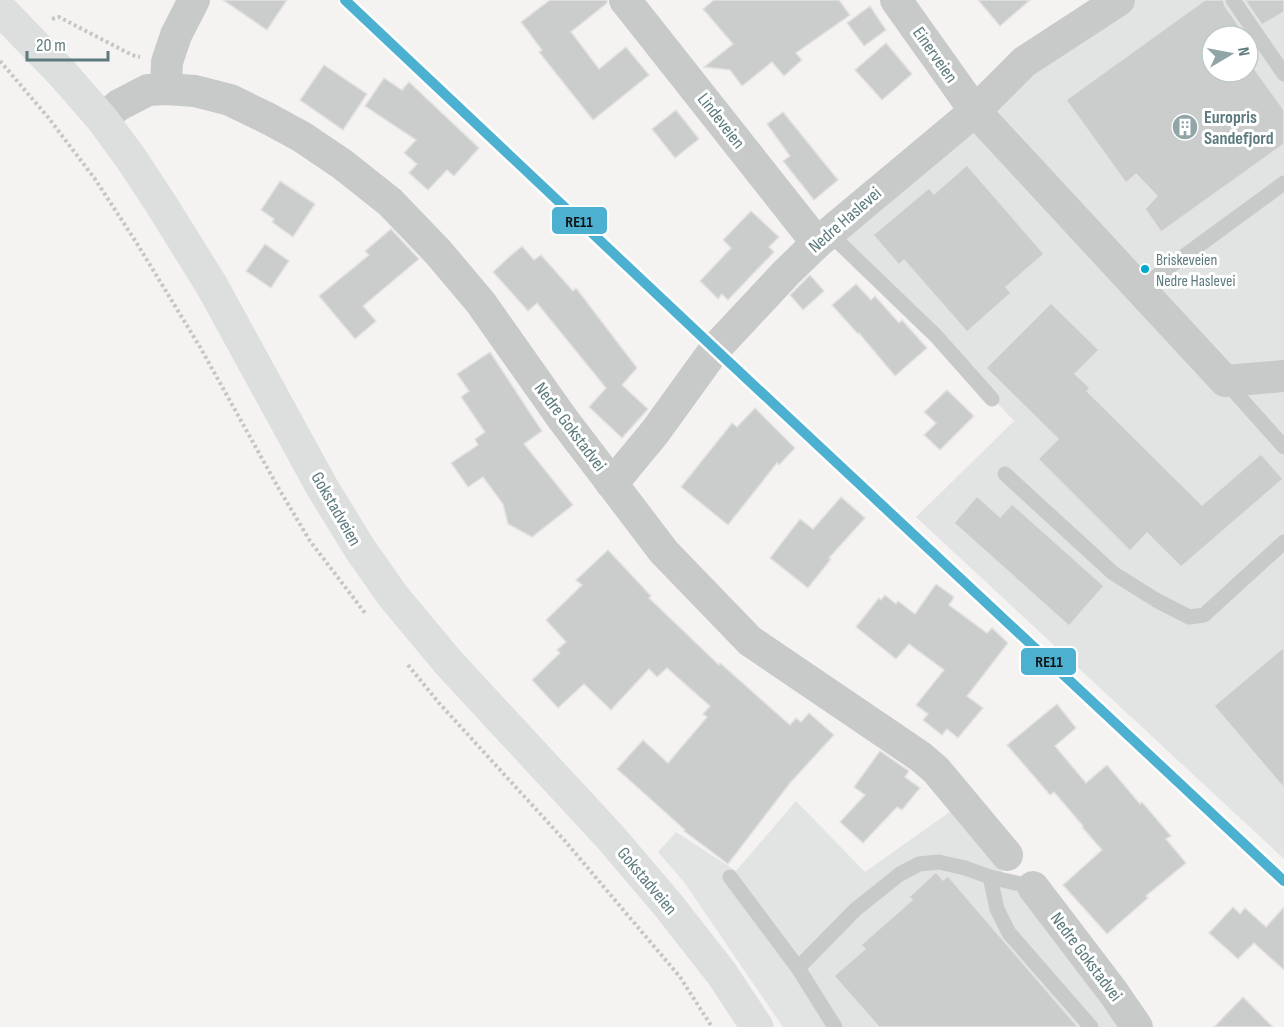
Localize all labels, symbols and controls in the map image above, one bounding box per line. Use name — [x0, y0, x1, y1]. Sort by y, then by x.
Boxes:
street label: Einerveien — [908, 23, 962, 87]
scale bar — [27, 24, 108, 62]
north arrow — [1200, 24, 1260, 84]
text: 20 m — [36, 35, 66, 56]
text: N — [1233, 46, 1253, 58]
street label: Lindeveien — [693, 89, 749, 153]
place label: Europris Sandefjord — [1204, 107, 1274, 149]
building icon: Europris Sandefjord — [1170, 112, 1200, 142]
street label: Nedre Haslevei — [804, 183, 886, 257]
line badge: RE11 — [551, 206, 608, 235]
text: RE11 — [565, 213, 593, 232]
place label: Briskeveien Nedre Haslevei — [1156, 251, 1235, 291]
marker: Briskeveien Nedre Haslevei — [1139, 263, 1151, 275]
street label: Nedre Gokstadvei — [530, 378, 610, 476]
street label: Gokstadveien — [306, 468, 366, 550]
line badge: RE11 — [1020, 647, 1077, 676]
text: RE11 — [1035, 653, 1063, 672]
street label: Gokstadveien — [613, 843, 681, 919]
street label: Nedre Gokstadvei — [1046, 908, 1126, 1006]

